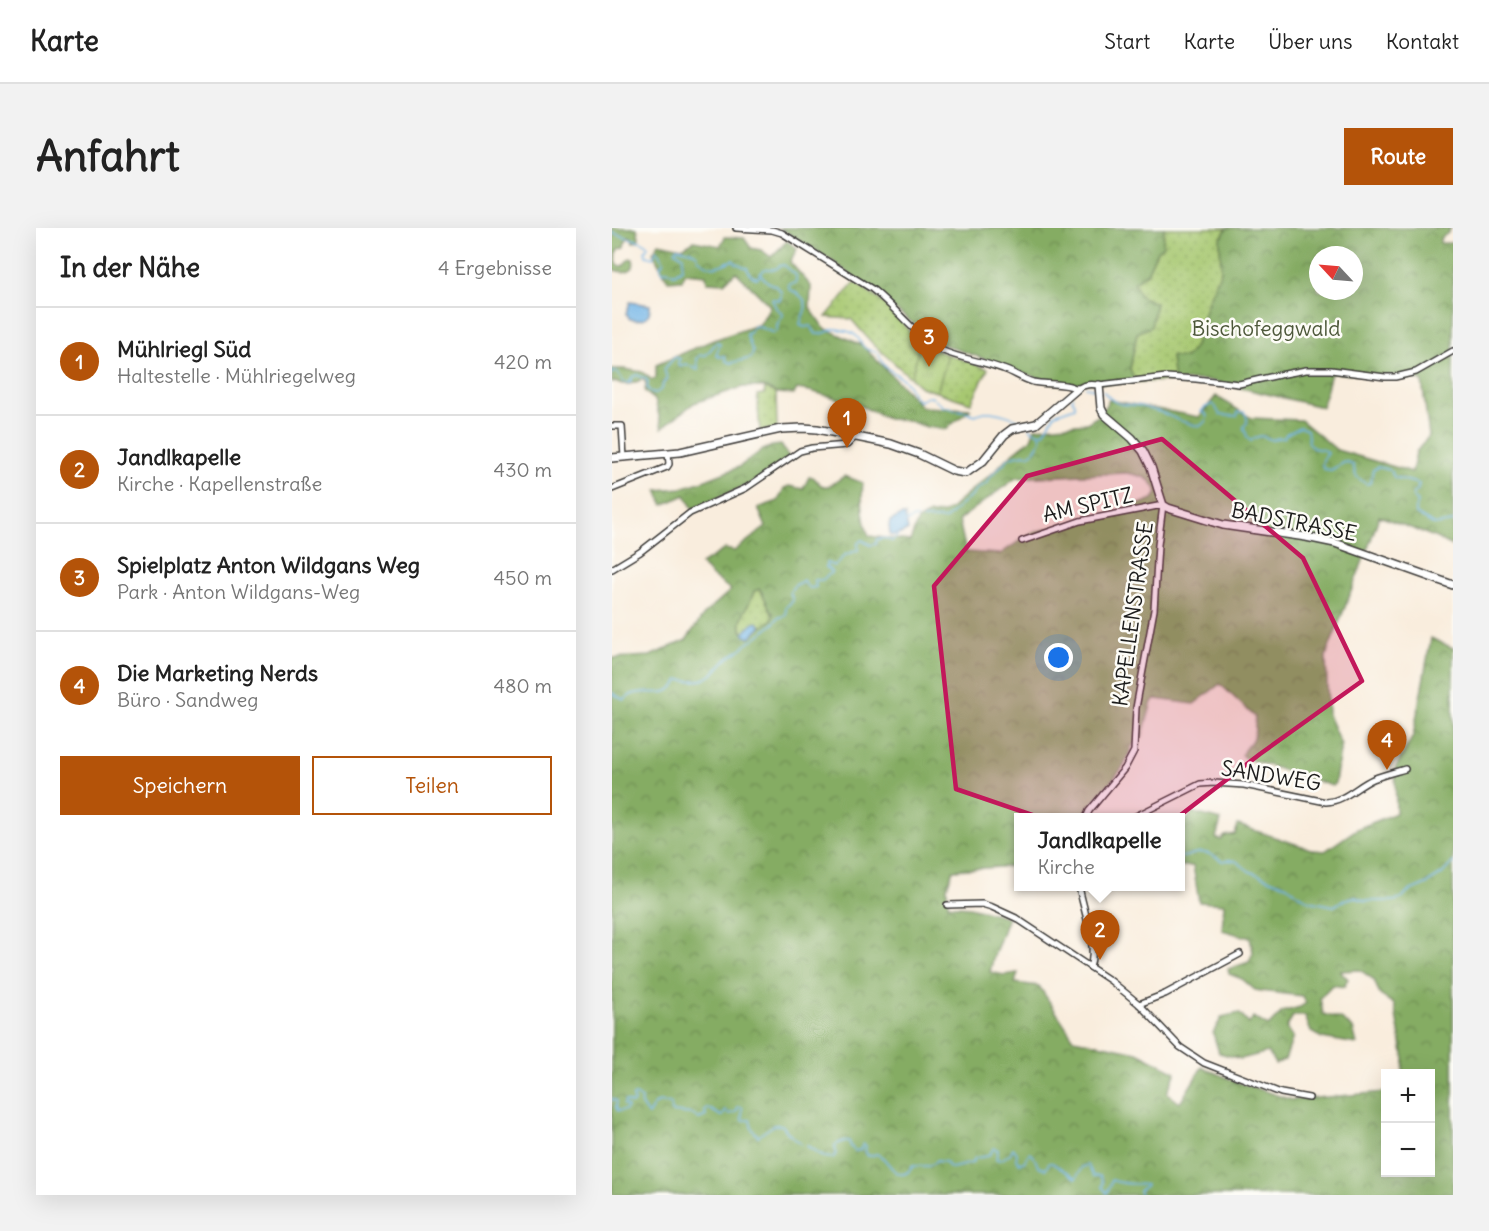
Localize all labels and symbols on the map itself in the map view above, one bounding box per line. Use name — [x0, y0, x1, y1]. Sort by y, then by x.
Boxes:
north arrow — [1309, 246, 1363, 300]
park label: Bischofeggwald — [1191, 315, 1341, 342]
pin: 3 — [910, 318, 948, 367]
pin: 1 — [828, 398, 866, 448]
street label: AM SPITZ — [1040, 481, 1136, 528]
street label: BADSTRASSE — [1229, 496, 1359, 547]
street label: KAPELLENSTRASSE — [1106, 520, 1159, 708]
your location — [1044, 643, 1073, 672]
pin: 4 — [1368, 720, 1406, 770]
street label: SANDWEG — [1219, 754, 1323, 797]
pin: 2 — [1080, 910, 1120, 960]

